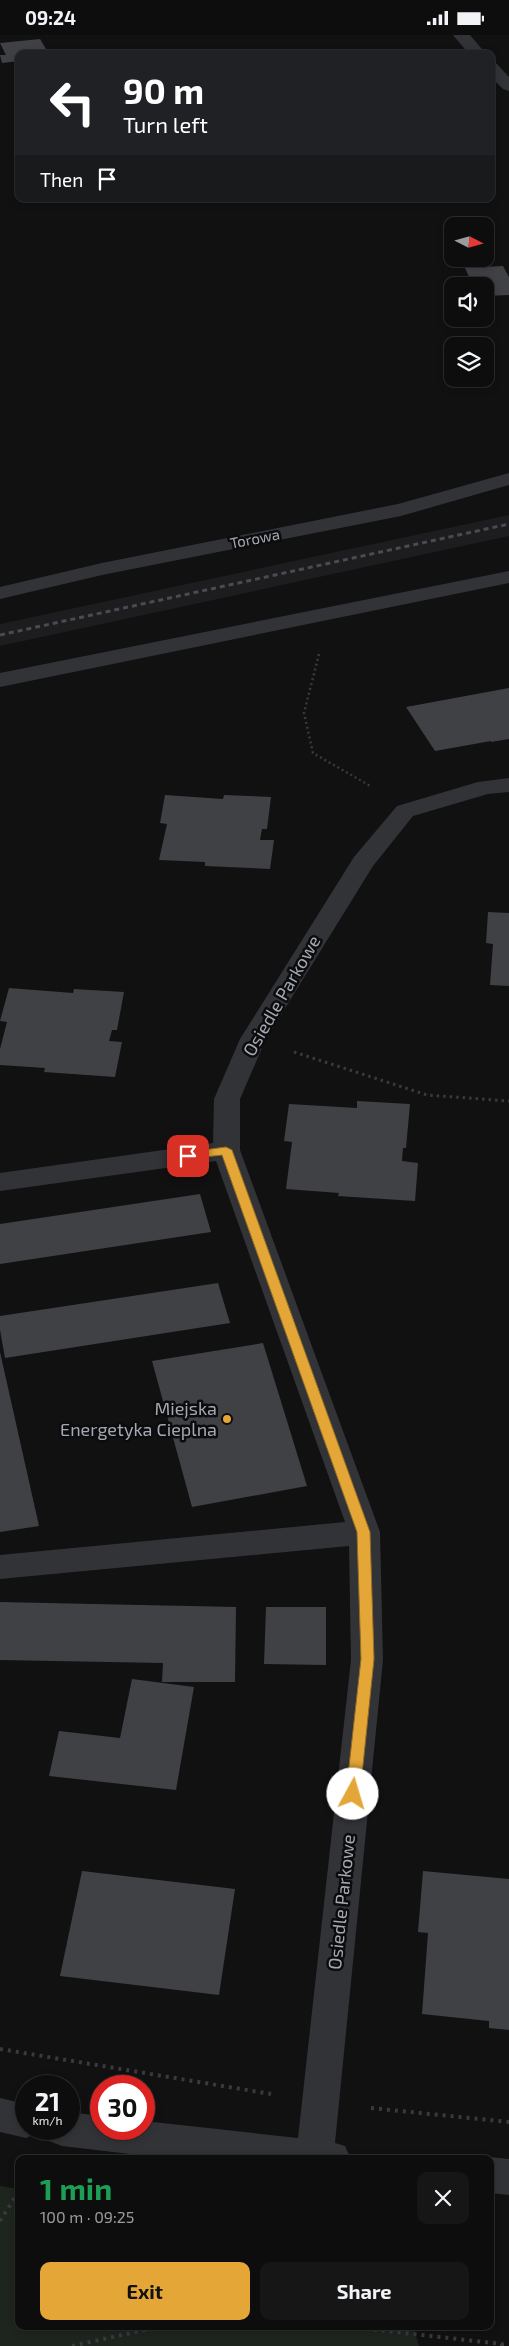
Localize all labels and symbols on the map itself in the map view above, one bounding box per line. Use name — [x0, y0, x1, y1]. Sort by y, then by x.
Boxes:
north arrow — [444, 217, 494, 267]
street label: Torowa — [228, 524, 281, 552]
street label: Osiedle Parkowe — [238, 931, 325, 1060]
pin — [167, 1135, 209, 1177]
place label: Miejska Energetyka Cieplna — [60, 1397, 217, 1440]
marker: Miejska Energetyka Cieplna — [221, 1413, 233, 1425]
position arrow — [326, 1767, 378, 1819]
street label: Osiedle Parkowe — [323, 1833, 359, 1971]
speed limit sign: 30 — [90, 2075, 155, 2140]

